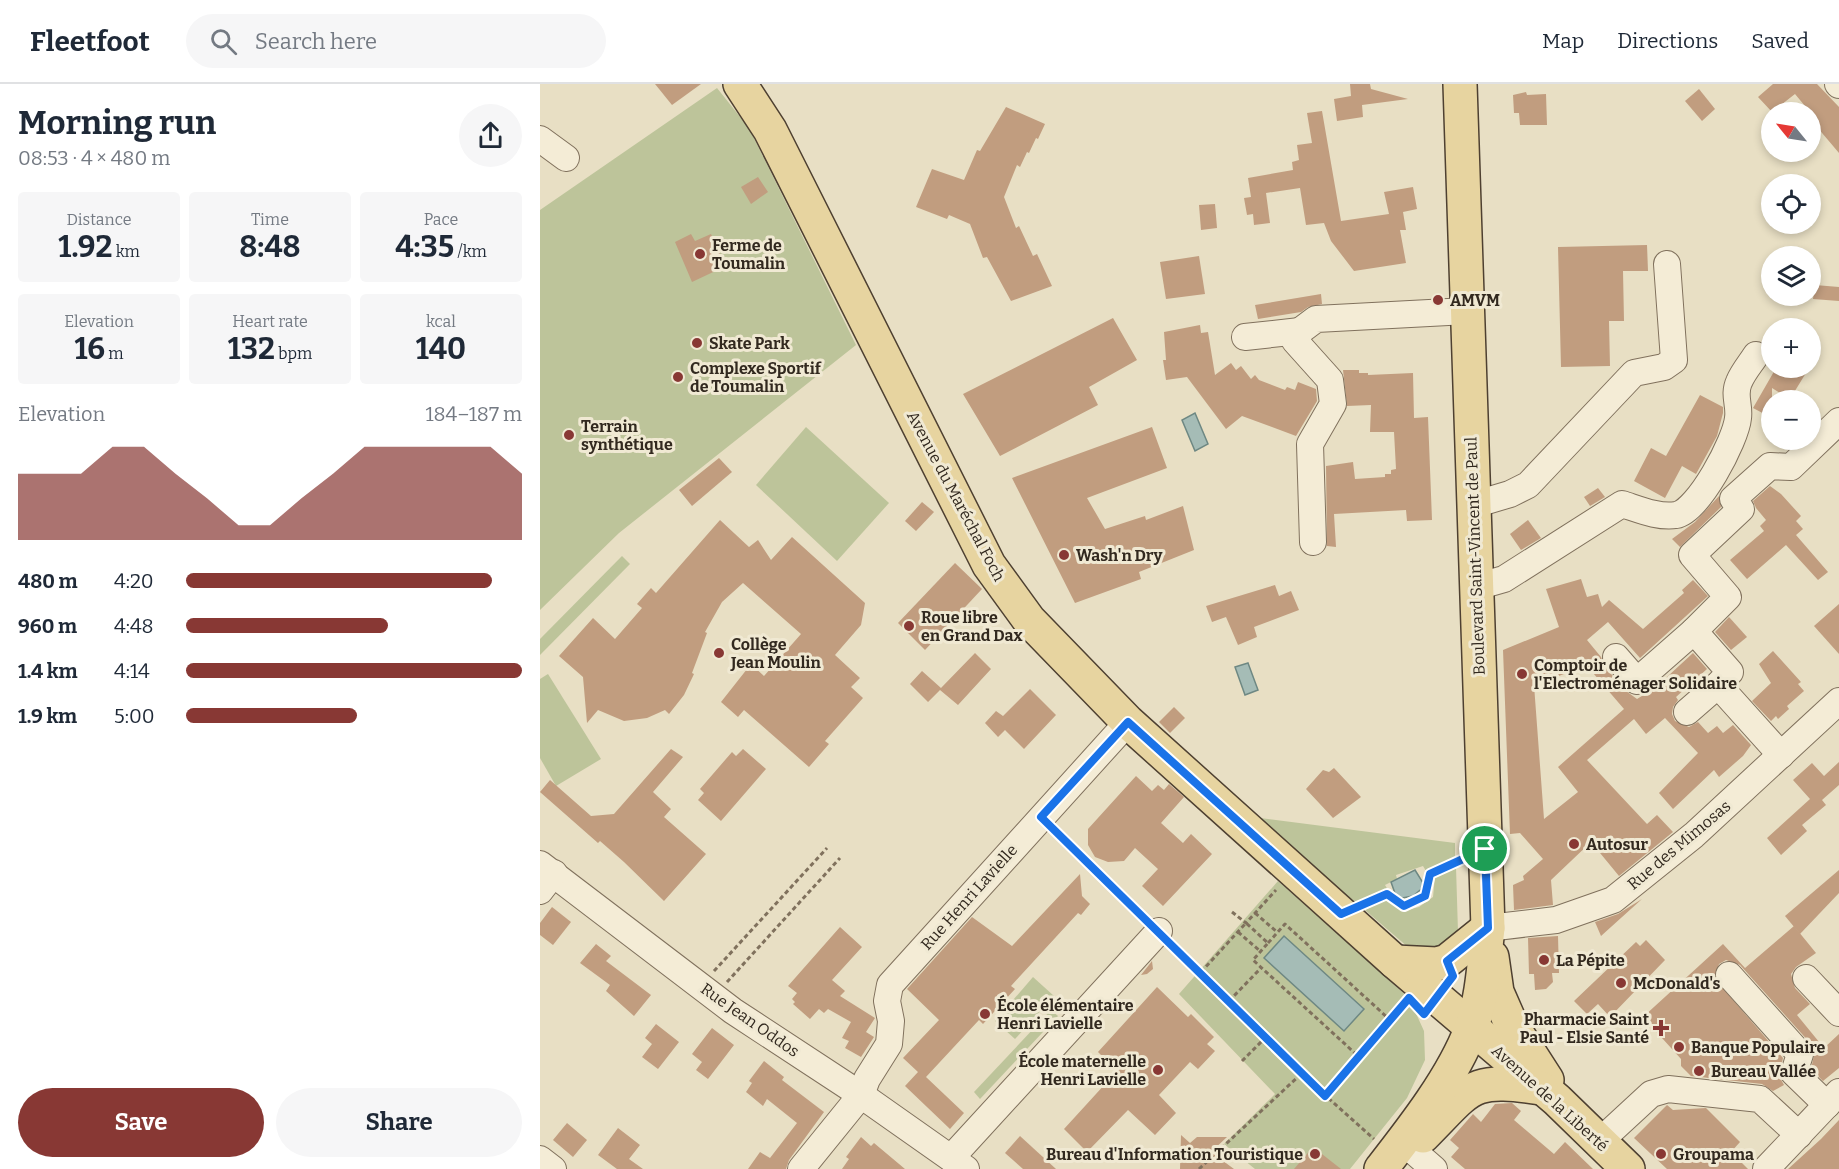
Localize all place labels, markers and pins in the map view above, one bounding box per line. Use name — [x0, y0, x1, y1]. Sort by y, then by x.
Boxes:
place label: Ferme de Toumalin — [712, 236, 786, 273]
marker: Ferme de Toumalin — [693, 247, 707, 261]
place label: AMVM — [1450, 291, 1500, 310]
marker: AMVM — [1431, 293, 1445, 307]
place label: Skate Park — [709, 334, 790, 353]
marker: Skate Park — [690, 336, 704, 350]
place label: Complexe Sportif de Toumalin — [690, 359, 822, 396]
marker: Complexe Sportif de Toumalin — [671, 370, 685, 384]
place label: Terrain synthétique — [581, 417, 673, 454]
marker: Terrain synthétique — [562, 428, 576, 442]
place label: Wash'n Dry — [1076, 546, 1163, 565]
marker: Wash'n Dry — [1057, 548, 1071, 562]
place label: Roue libre en Grand Dax — [921, 608, 1023, 645]
marker: Roue libre en Grand Dax — [902, 619, 916, 633]
place label: Collège Jean Moulin — [730, 635, 821, 672]
marker: Collège Jean Moulin — [712, 646, 726, 660]
place label: Comptoir de l'Electroménager Solidaire — [1534, 656, 1737, 693]
marker: Comptoir de l'Electroménager Solidaire — [1515, 667, 1529, 681]
pin — [1459, 823, 1510, 874]
place label: Autosur — [1586, 835, 1648, 854]
marker: Autosur — [1567, 837, 1581, 851]
place label: La Pépite — [1556, 951, 1625, 970]
marker: La Pépite — [1537, 953, 1551, 967]
place label: McDonald's — [1633, 974, 1720, 993]
marker: McDonald's — [1614, 976, 1628, 990]
place label: École élémentaire Henri Lavielle — [997, 994, 1134, 1033]
marker: École élémentaire Henri Lavielle — [978, 1007, 992, 1021]
place label: Pharmacie Saint Paul - Elsie Santé — [1520, 1010, 1650, 1047]
marker: Pharmacie Saint Paul - Elsie Santé — [1654, 1021, 1668, 1035]
place label: Banque Populaire — [1691, 1038, 1826, 1057]
marker: Banque Populaire — [1672, 1040, 1686, 1054]
place label: École maternelle Henri Lavielle — [1018, 1050, 1146, 1089]
place label: Bureau Vallée — [1711, 1062, 1816, 1081]
marker: École maternelle Henri Lavielle — [1151, 1063, 1165, 1077]
marker: Bureau Vallée — [1692, 1064, 1706, 1078]
place label: Bureau d'Information Touristique — [1046, 1145, 1303, 1164]
place label: Groupama — [1673, 1145, 1754, 1164]
marker: Bureau d'Information Touristique — [1308, 1147, 1322, 1161]
marker: Groupama — [1654, 1147, 1668, 1161]

